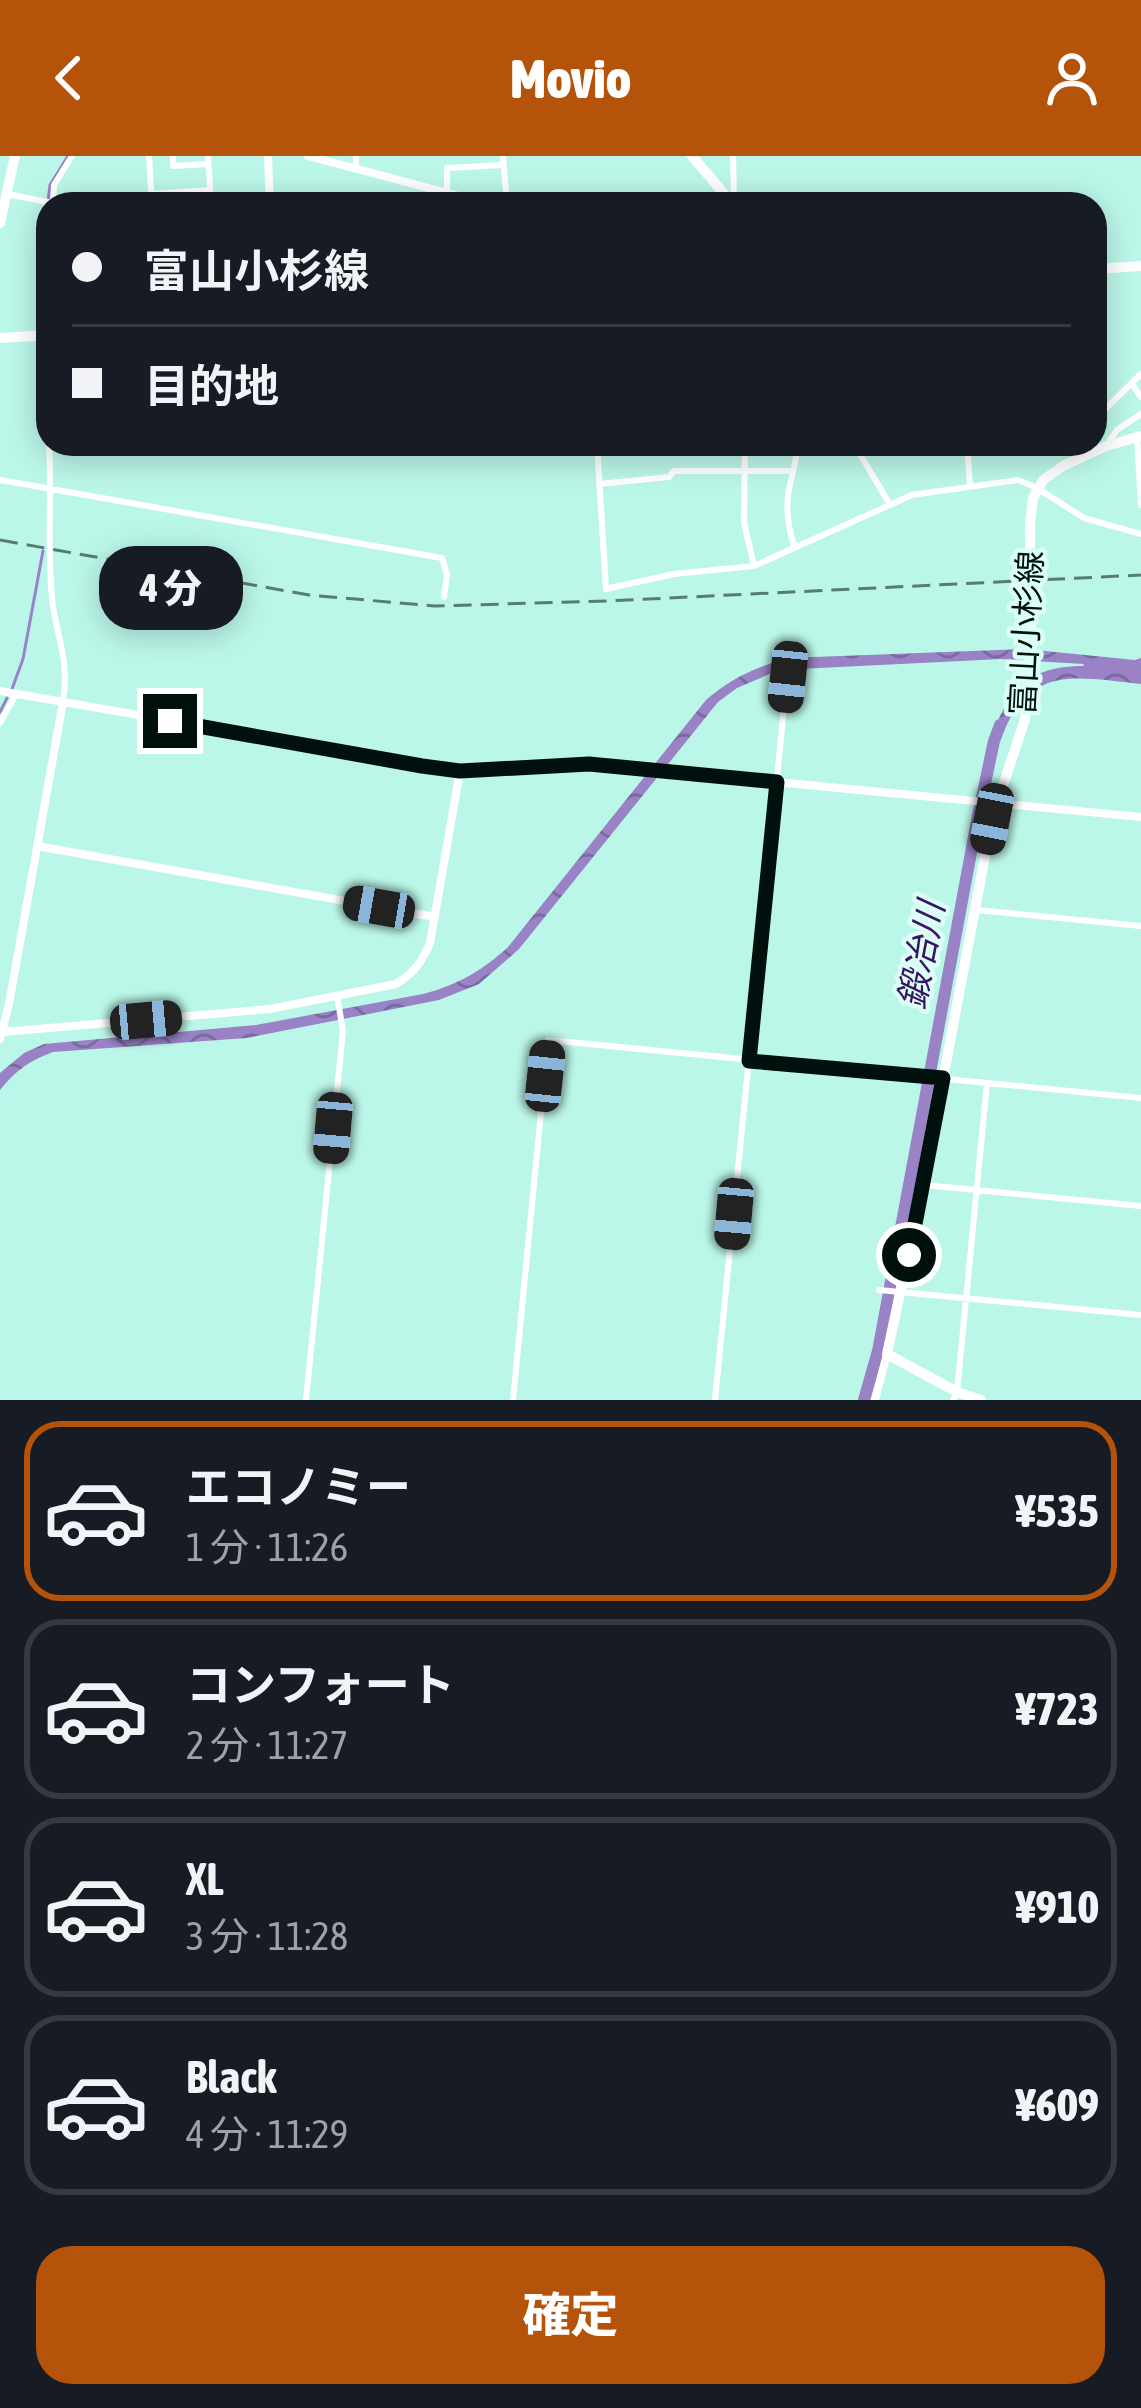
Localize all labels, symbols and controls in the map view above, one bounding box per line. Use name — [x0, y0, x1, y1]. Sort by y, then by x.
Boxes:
icon: back — [36, 45, 102, 111]
icon: person — [1039, 45, 1105, 111]
text: Movio — [510, 48, 631, 109]
text: 富山小杉線 — [144, 245, 369, 297]
text: 目的地 — [144, 360, 279, 412]
callout: 4 分 — [98, 547, 242, 631]
street label: 富山小杉線 — [1003, 550, 1049, 716]
text: 4 分 — [140, 566, 202, 610]
car — [766, 639, 810, 715]
route end — [143, 694, 197, 748]
car — [967, 780, 1017, 858]
car — [340, 883, 418, 931]
water label: 鍛冶川 — [890, 894, 953, 1012]
car — [109, 999, 183, 1041]
car — [523, 1038, 567, 1114]
car — [312, 1091, 354, 1165]
car — [713, 1177, 755, 1251]
route start — [882, 1228, 936, 1282]
icon: car — [42, 1457, 150, 1565]
text: エコノミー — [186, 1461, 411, 1513]
text: ¥535 — [1016, 1485, 1099, 1537]
text: 1 分 · 11:26 — [186, 1525, 348, 1569]
icon: car — [42, 1655, 150, 1763]
text: コンフォート — [186, 1659, 455, 1711]
text: ¥723 — [1016, 1683, 1099, 1735]
text: 2 分 · 11:27 — [186, 1723, 348, 1767]
icon: car — [42, 1853, 150, 1961]
text: XL — [186, 1853, 224, 1905]
text: ¥910 — [1016, 1881, 1099, 1933]
text: 3 分 · 11:28 — [186, 1914, 348, 1958]
icon: car — [42, 2051, 150, 2159]
text: Black — [186, 2051, 277, 2103]
text: ¥609 — [1016, 2079, 1099, 2131]
text: 4 分 · 11:29 — [186, 2112, 348, 2156]
button: 確定 — [36, 2246, 1105, 2384]

